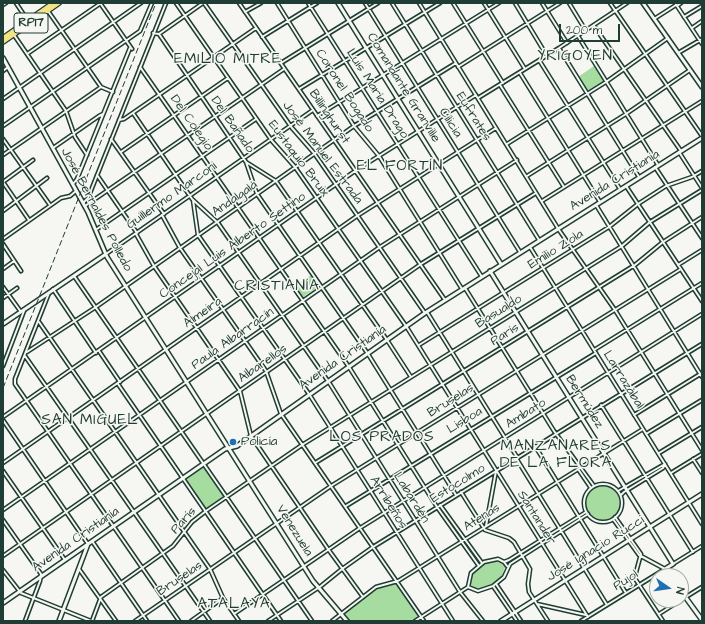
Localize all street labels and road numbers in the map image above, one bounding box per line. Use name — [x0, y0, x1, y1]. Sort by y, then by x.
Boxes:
road number: RP17 — [14, 13, 48, 33]
street label: Comandante Granville — [363, 30, 443, 146]
street label: Luis María Drago — [342, 46, 412, 142]
street label: Coronel Bogado — [311, 47, 377, 135]
street label: Billinghurst — [305, 87, 353, 147]
street label: Eufrates — [452, 90, 494, 144]
street label: Del Colegio — [166, 92, 216, 154]
street label: Del Bañado — [207, 94, 257, 156]
street label: José Manuel Estrada — [278, 99, 366, 207]
street label: Cilicia — [435, 105, 465, 141]
street label: Eustaquio Bruix — [264, 118, 332, 200]
street label: José Bernaldes Polledo — [57, 146, 135, 274]
street label: Avenida Cristianía — [567, 147, 663, 215]
street label: Guillermo Marconi — [124, 159, 220, 233]
street label: Andalgalá — [209, 178, 261, 220]
street label: Concejal Luis Alberto Settino — [157, 189, 309, 303]
street label: Emilio Zola — [525, 227, 587, 273]
street label: Basualdo — [473, 292, 525, 332]
street label: Almeira — [181, 294, 225, 332]
street label: Paula Albarracín — [189, 305, 277, 373]
street label: París — [488, 320, 522, 350]
street label: Avenida Cristianía — [296, 322, 390, 394]
street label: Albarellos — [235, 341, 291, 387]
street label: Larrazábal — [599, 348, 647, 412]
street label: Bermúdez — [561, 372, 607, 432]
street label: Bruselas — [425, 381, 477, 421]
street label: Ambato — [503, 395, 549, 433]
street label: Lisboa — [444, 404, 486, 438]
street label: Estocolmo — [428, 461, 488, 507]
street label: Labardén — [389, 470, 433, 526]
street label: Arribeños — [366, 474, 410, 532]
street label: Santander — [513, 488, 559, 548]
street label: Atenas — [461, 501, 503, 535]
street label: Venezuela — [272, 503, 316, 559]
street label: Avenida Cristianía — [29, 504, 123, 576]
street label: París — [168, 504, 200, 538]
street label: José Ignacio Rucci — [544, 513, 648, 585]
street label: Bruselas — [154, 558, 206, 600]
street label: Pujol — [611, 567, 641, 595]

